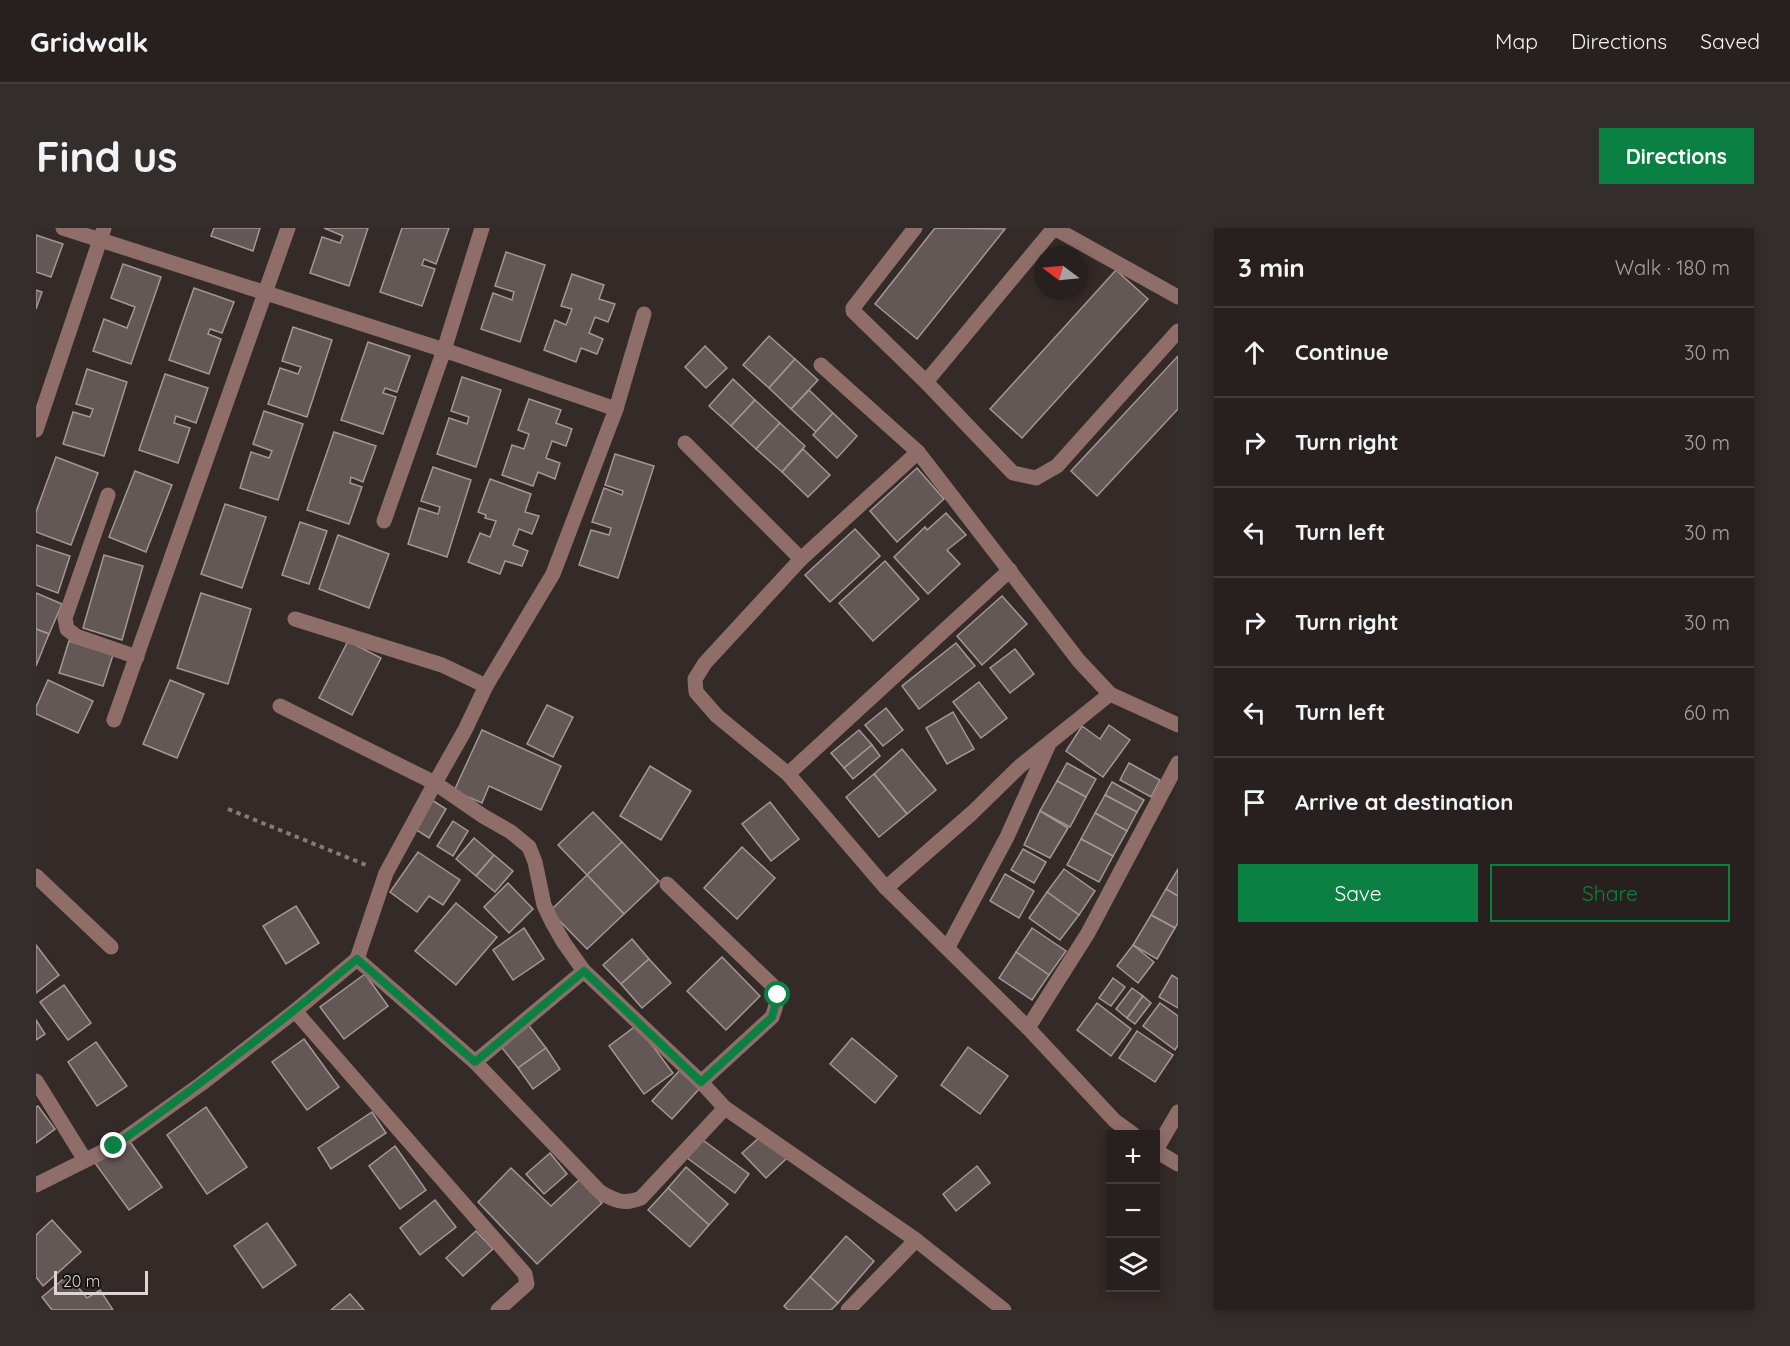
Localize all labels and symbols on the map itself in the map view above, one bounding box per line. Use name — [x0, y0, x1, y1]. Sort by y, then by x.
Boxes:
north arrow — [1034, 246, 1088, 300]
route start — [764, 981, 790, 1007]
route end — [100, 1132, 126, 1158]
scale bar — [54, 1268, 148, 1296]

